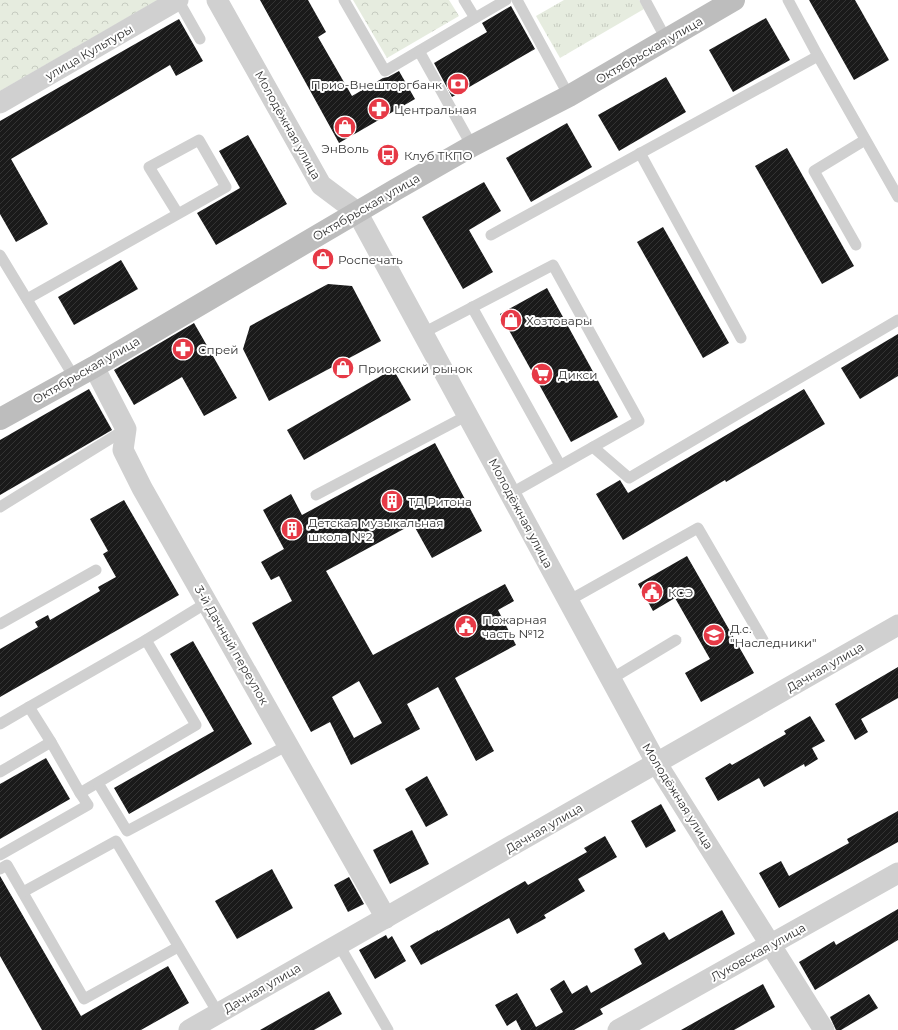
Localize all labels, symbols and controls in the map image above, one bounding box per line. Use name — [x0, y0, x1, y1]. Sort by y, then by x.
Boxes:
street label: Октябрьская улица — [593, 13, 705, 87]
street label: улица Культуры — [42, 21, 136, 84]
street label: Молодёжная улица — [252, 68, 324, 182]
bank icon: Прио-Внешторгбанк — [445, 71, 471, 97]
place label: Прио-Внешторгбанк — [311, 77, 442, 92]
pharmacy icon: Центральная — [366, 96, 392, 122]
place label: Центральная — [394, 102, 477, 117]
shop icon: ЭнВоль — [332, 114, 358, 140]
place label: ЭнВоль — [321, 141, 369, 156]
bus stop icon: Клуб ТКПО — [375, 142, 401, 168]
place label: Клуб ТКПО — [404, 148, 473, 163]
street label: Октябрьская улица — [310, 170, 422, 244]
shop icon: Роспечать — [310, 246, 336, 272]
place label: Роспечать — [338, 252, 403, 267]
shop icon: Хозтовары — [498, 307, 524, 333]
place label: Хозтовары — [526, 313, 592, 328]
street label: Октябрьская улица — [30, 333, 142, 407]
pharmacy icon: Спрей — [170, 336, 196, 362]
place label: Спрей — [198, 342, 239, 357]
shop icon: Приокский рынок — [330, 355, 356, 381]
place label: Приокский рынок — [358, 361, 473, 376]
supermarket icon: Дикси — [529, 361, 555, 387]
place label: Дикси — [558, 367, 598, 382]
street label: Молодёжная улица — [486, 455, 556, 571]
building icon: ТД Ритона — [379, 488, 405, 514]
place label: ТД Ритона — [408, 494, 472, 509]
place label: Детская музыкальная школа №2 — [308, 515, 443, 544]
building icon: Детская музыкальная школа №2 — [279, 516, 305, 542]
public building icon: КСЭ — [639, 579, 665, 605]
street label: 3-й Дачный переулок — [192, 583, 272, 707]
place label: КСЭ — [668, 585, 693, 600]
place label: Пожарная часть №12 — [482, 612, 547, 641]
public building icon: Пожарная часть №12 — [453, 613, 479, 639]
place label: Д.с. "Наследники" — [730, 621, 817, 650]
school or university icon: Д.с. "Наследники" — [701, 622, 727, 648]
street label: Дачная улица — [784, 639, 866, 695]
street label: Молодёжная улица — [639, 740, 717, 852]
street label: Дачная улица — [503, 800, 585, 856]
street label: Луковская улица — [708, 920, 808, 984]
street label: Дачная улица — [221, 960, 303, 1016]

